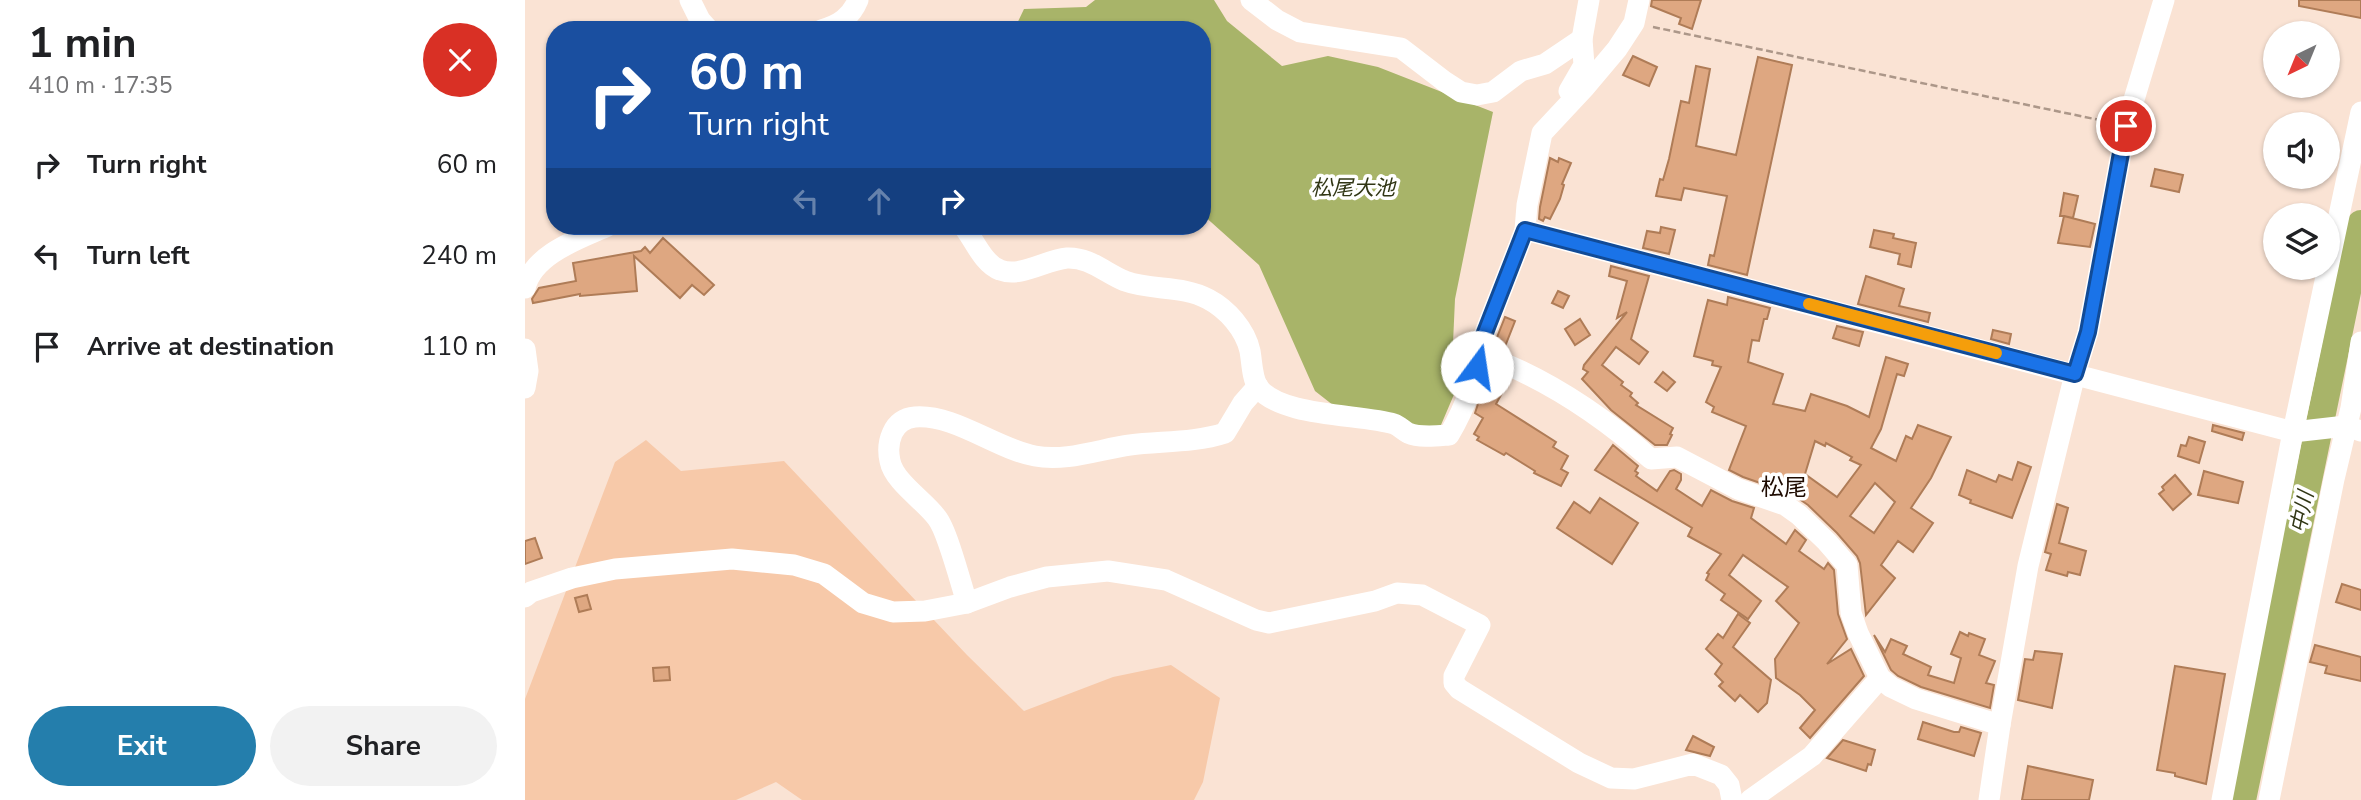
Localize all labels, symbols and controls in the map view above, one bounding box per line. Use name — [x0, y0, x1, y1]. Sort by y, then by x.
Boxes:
text: 1 min — [28, 15, 137, 72]
north arrow — [2263, 21, 2340, 98]
map controls — [2263, 21, 2340, 280]
button: close — [423, 23, 497, 97]
text: 60 m — [689, 39, 804, 106]
icon: right — [574, 49, 665, 140]
text: 410 m · 17:35 — [28, 70, 173, 101]
pin — [2096, 96, 2156, 156]
text: Turn right — [689, 103, 829, 146]
icon: arrive — [2107, 107, 2145, 145]
button: sound — [2263, 112, 2340, 189]
icon: right — [28, 146, 66, 184]
text: Turn right — [87, 147, 206, 182]
text: 60 m — [437, 147, 497, 182]
water label: 松尾大池 — [1311, 174, 1397, 202]
icon: left — [787, 182, 825, 220]
icon: ahead — [860, 182, 898, 220]
icon: right — [933, 182, 971, 220]
button: layers — [2263, 203, 2340, 280]
icon: left — [28, 237, 66, 275]
text: Turn left — [87, 238, 190, 273]
text: 240 m — [421, 238, 497, 273]
icon: arrive — [28, 328, 66, 366]
text: Arrive at destination — [87, 329, 334, 364]
text: 110 m — [421, 329, 497, 364]
position arrow — [1440, 330, 1514, 404]
district label: 松尾 — [1761, 472, 1807, 503]
water label: 中川 — [2284, 487, 2320, 535]
button: Exit — [28, 706, 256, 786]
button: Share — [270, 706, 497, 786]

